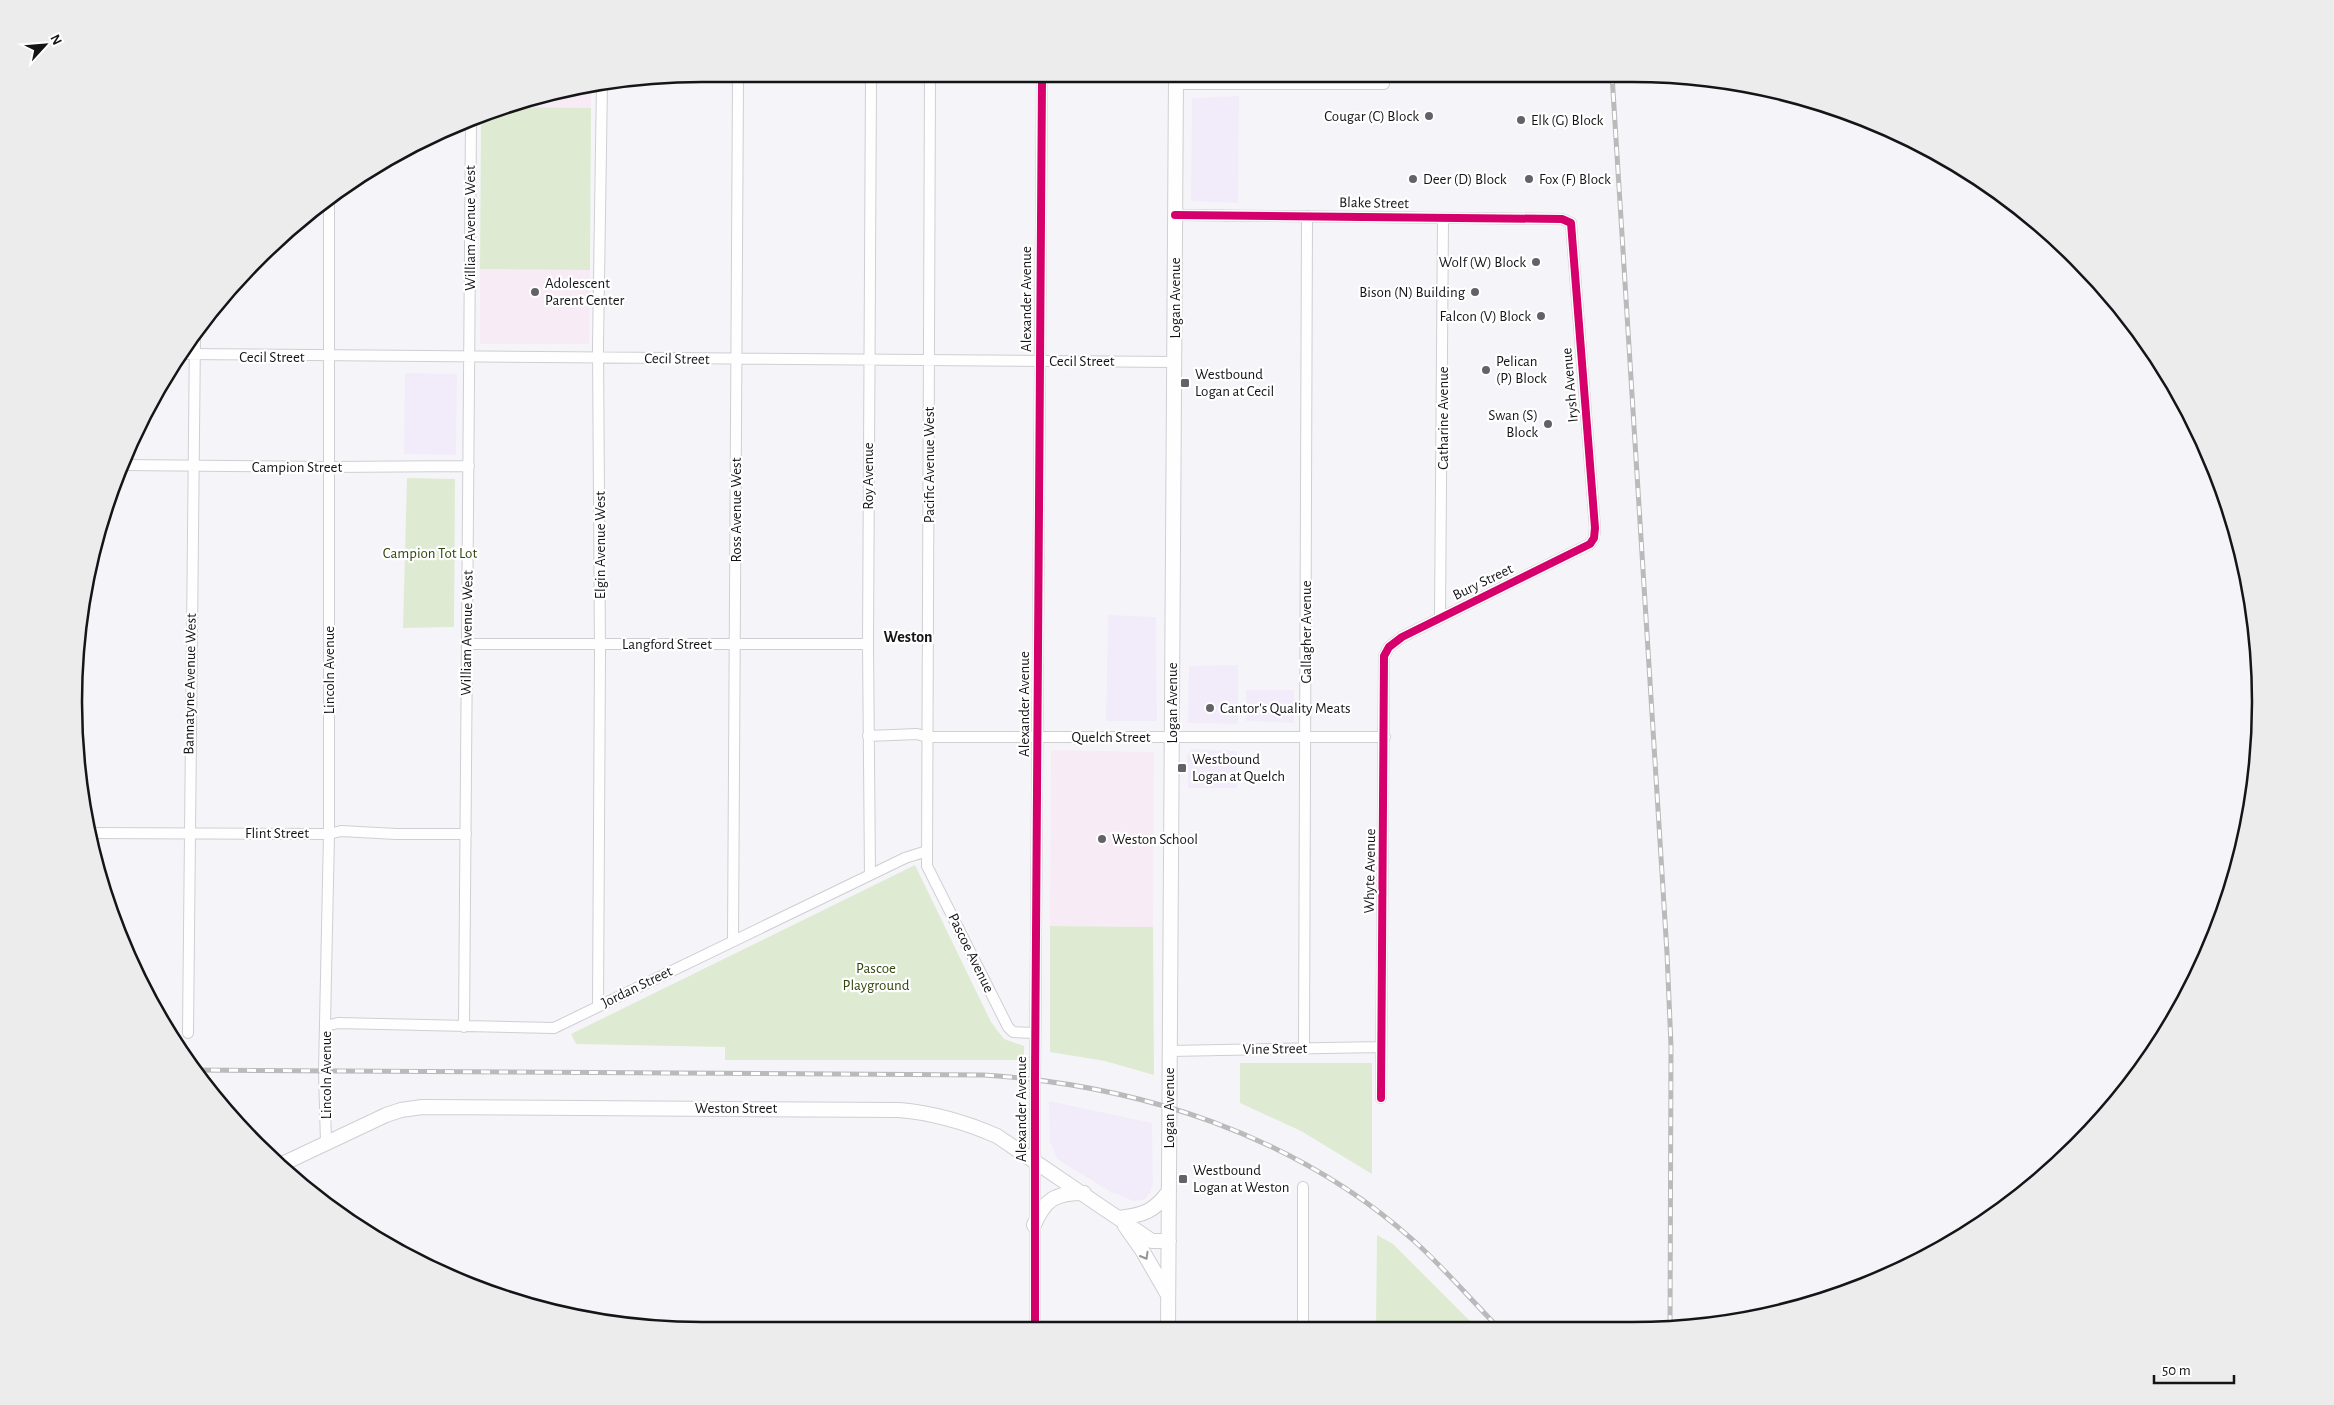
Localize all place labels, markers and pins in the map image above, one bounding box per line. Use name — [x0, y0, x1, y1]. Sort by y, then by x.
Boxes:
place label: Cougar (C) Block — [1324, 109, 1419, 124]
marker: Cougar (C) Block — [1423, 110, 1435, 122]
place label: Elk (G) Block — [1531, 113, 1604, 128]
marker: Elk (G) Block — [1515, 114, 1527, 126]
place label: Deer (D) Block — [1423, 172, 1507, 187]
place label: Fox (F) Block — [1539, 172, 1611, 187]
marker: Deer (D) Block — [1407, 173, 1419, 185]
marker: Fox (F) Block — [1523, 173, 1535, 185]
place label: Wolf (W) Block — [1439, 255, 1526, 270]
marker: Wolf (W) Block — [1530, 256, 1542, 268]
place label: Adolescent Parent Center — [545, 276, 625, 308]
place label: Bison (N) Building — [1359, 285, 1466, 300]
marker: Adolescent Parent Center — [529, 286, 541, 298]
marker: Bison (N) Building — [1469, 286, 1481, 298]
place label: Falcon (V) Block — [1439, 309, 1531, 324]
marker: Falcon (V) Block — [1535, 310, 1547, 322]
place label: Pelican (P) Block — [1496, 354, 1547, 386]
marker: Pelican (P) Block — [1480, 364, 1492, 376]
place label: Westbound Logan at Cecil — [1195, 367, 1274, 399]
marker: Westbound Logan at Cecil — [1179, 377, 1191, 389]
place label: Swan (S) Block — [1488, 408, 1538, 440]
marker: Swan (S) Block — [1542, 418, 1554, 430]
place label: Cantor's Quality Meats — [1220, 701, 1351, 716]
marker: Cantor's Quality Meats — [1204, 702, 1216, 714]
place label: Westbound Logan at Quelch — [1192, 752, 1285, 784]
marker: Westbound Logan at Quelch — [1176, 762, 1188, 774]
place label: Weston School — [1112, 832, 1198, 847]
marker: Weston School — [1096, 833, 1108, 845]
place label: Westbound Logan at Weston — [1193, 1163, 1289, 1195]
marker: Westbound Logan at Weston — [1177, 1173, 1189, 1185]

